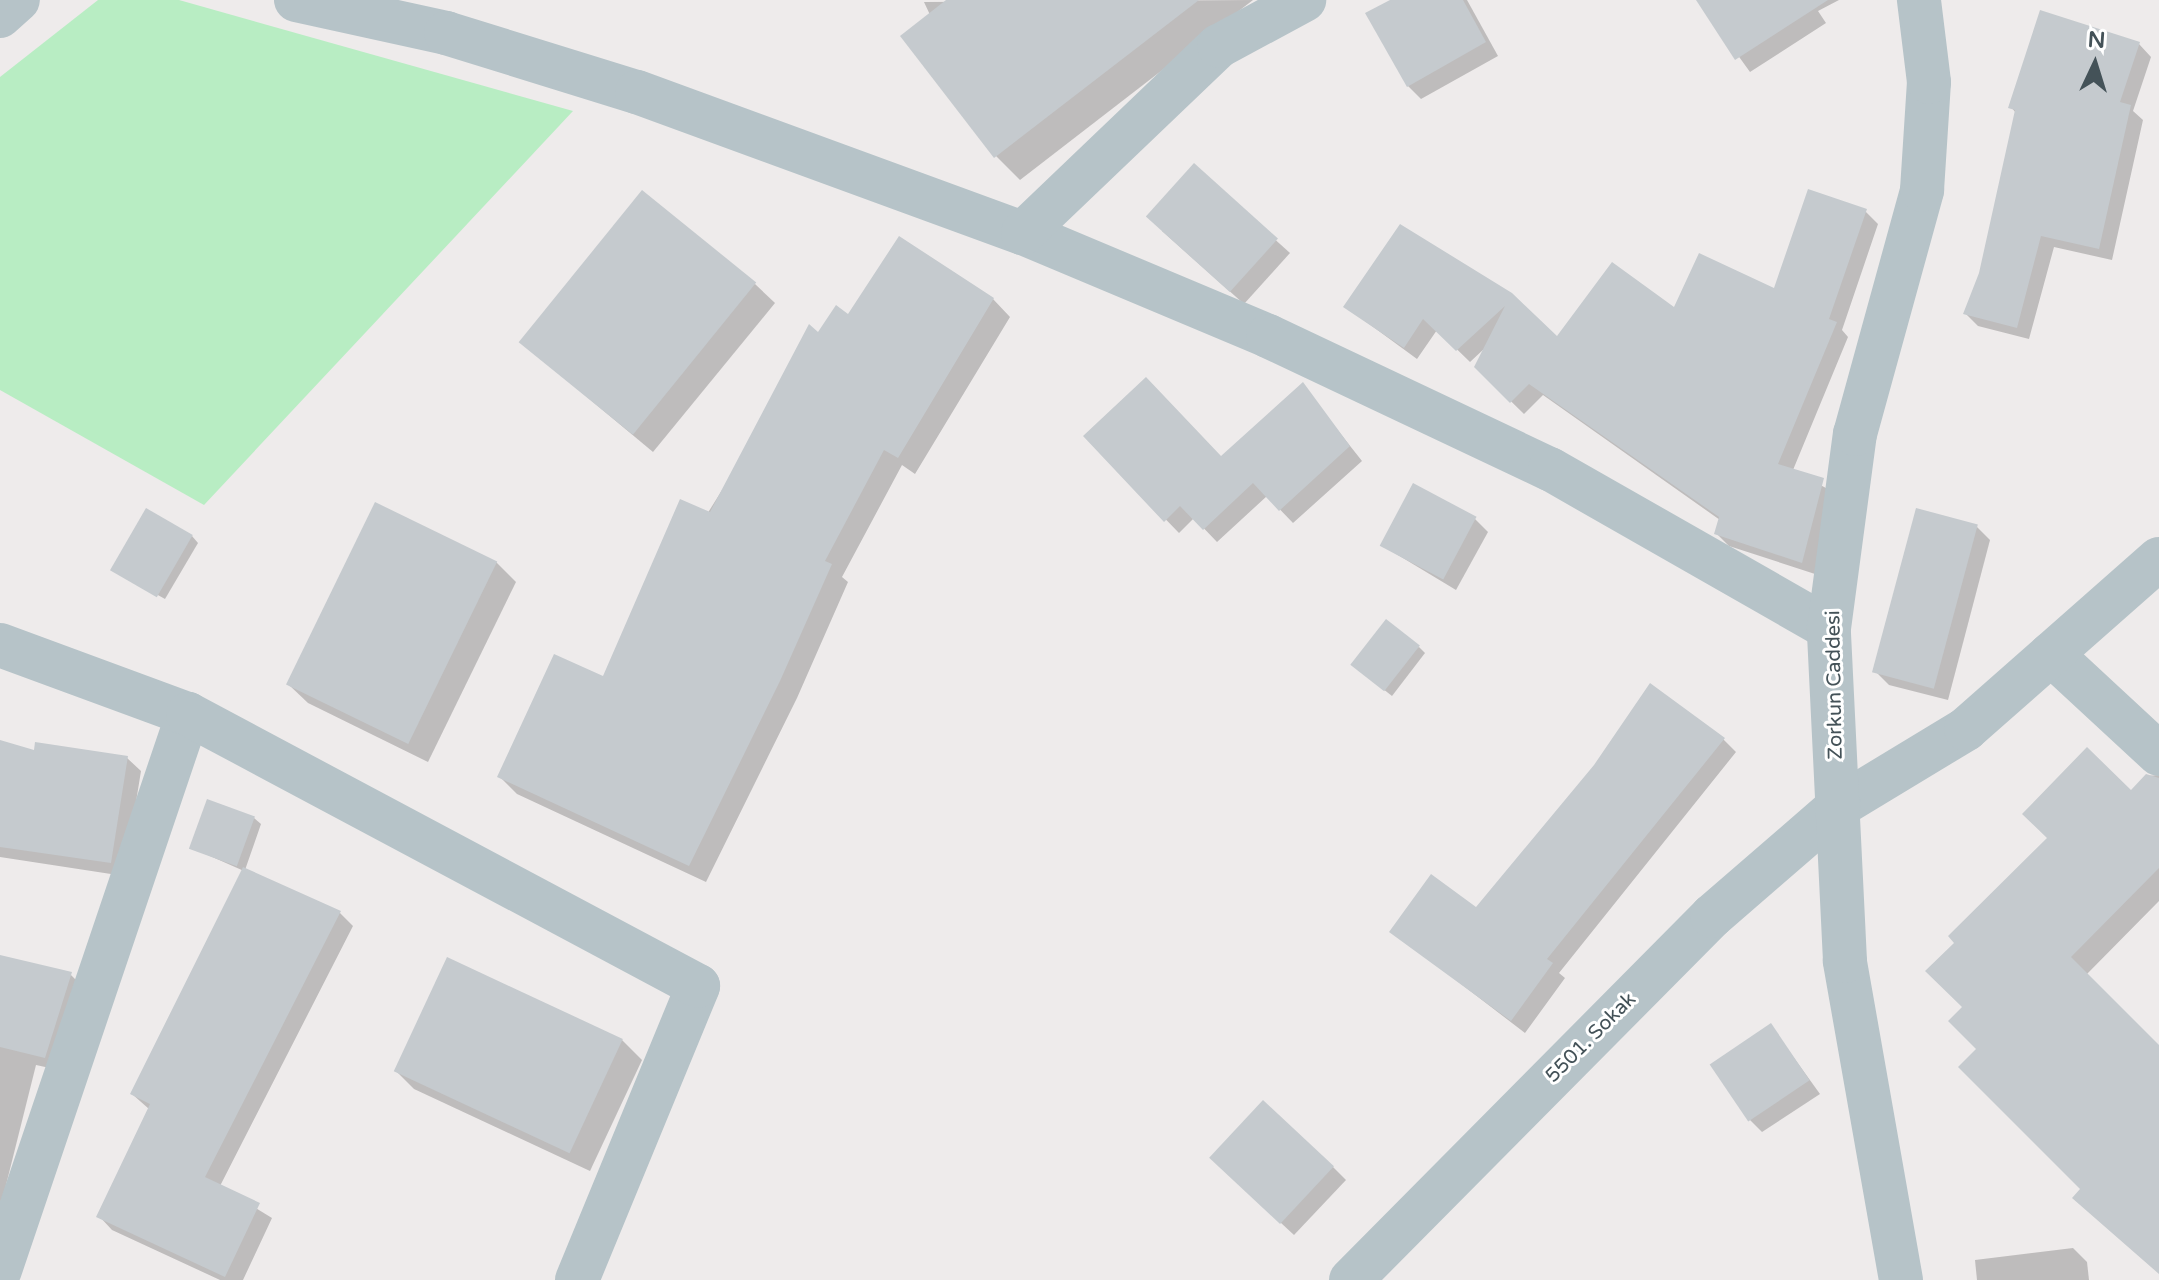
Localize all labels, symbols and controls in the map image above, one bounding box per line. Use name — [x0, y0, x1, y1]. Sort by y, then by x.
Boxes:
north arrow — [2055, 24, 2135, 104]
text: N — [2087, 26, 2106, 54]
street label: Zorkun Caddesi — [1822, 610, 1848, 760]
street label: 5501. Sokak — [1541, 988, 1641, 1088]

